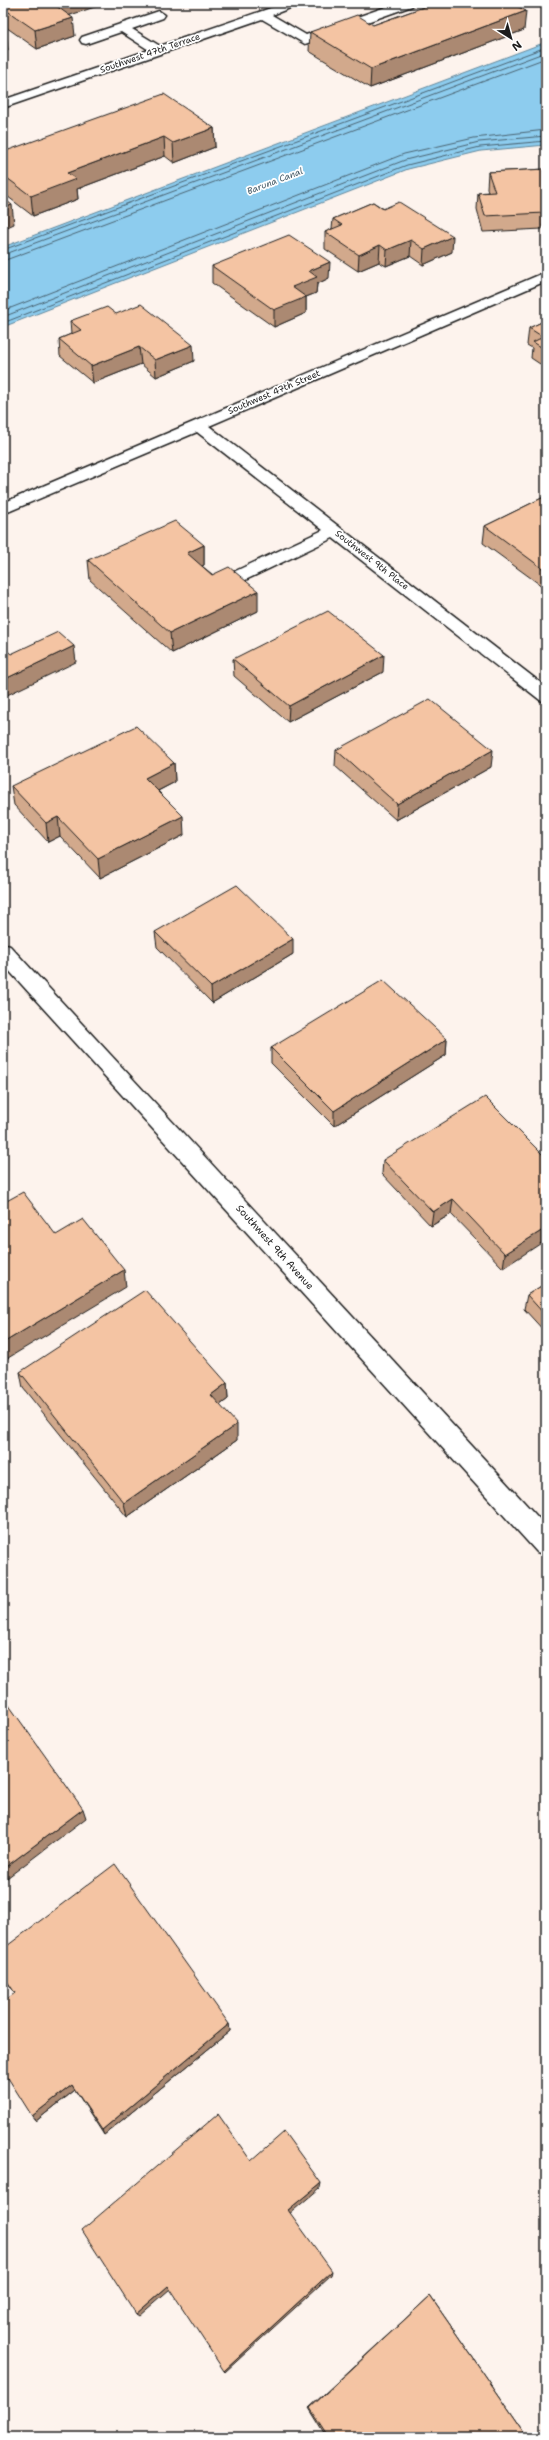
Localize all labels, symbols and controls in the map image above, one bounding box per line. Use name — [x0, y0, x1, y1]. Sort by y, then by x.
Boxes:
north arrow — [491, 18, 531, 58]
street label: Southwest 47th Terrace — [98, 30, 202, 76]
text: N — [508, 37, 525, 54]
water label: Baruna Canal — [245, 165, 305, 197]
street label: Southwest 47th Street — [226, 367, 322, 417]
street label: Southwest 9th Place — [333, 527, 411, 593]
street label: Southwest 9th Avenue — [233, 1202, 317, 1292]

